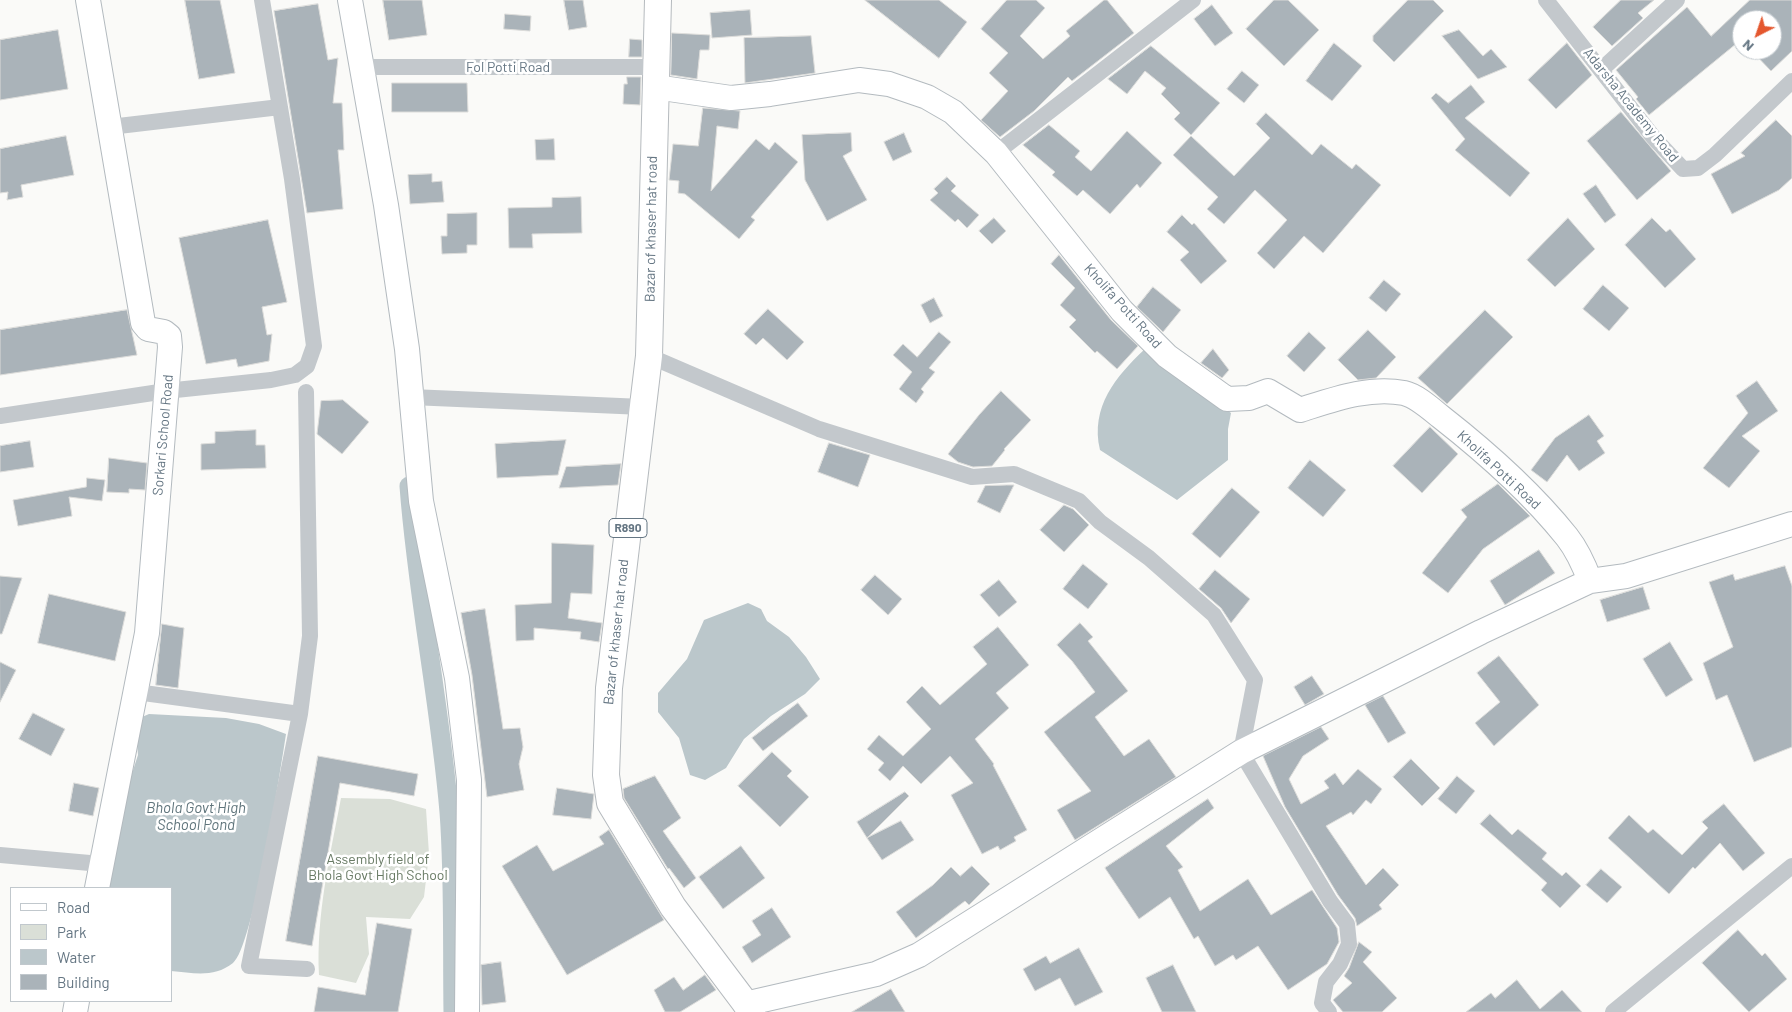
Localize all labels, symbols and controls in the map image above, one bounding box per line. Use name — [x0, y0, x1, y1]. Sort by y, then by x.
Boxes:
north arrow — [1732, 10, 1782, 60]
text: N — [1738, 36, 1757, 55]
street label: Adarsha Academy Road — [1580, 45, 1682, 165]
street label: Fol Potti Road — [466, 59, 550, 75]
street label: Bazar of khaser hat road — [641, 156, 661, 302]
street label: Kholifa Potti Road — [1081, 260, 1165, 352]
street label: Sorkari School Road — [149, 374, 177, 496]
street label: Kholifa Potti Road — [1454, 427, 1544, 513]
road number: R890 — [609, 518, 647, 538]
street label: Bazar of khaser hat road — [600, 558, 632, 706]
water label: Bhola Govt High School Pond — [146, 799, 246, 834]
park label: Assembly field of Bhola Govt High School — [308, 851, 448, 884]
legend — [10, 887, 172, 1002]
text: Road — [57, 898, 90, 916]
text: Park — [57, 923, 86, 941]
text: Water — [57, 948, 96, 966]
text: Building — [57, 973, 110, 991]

